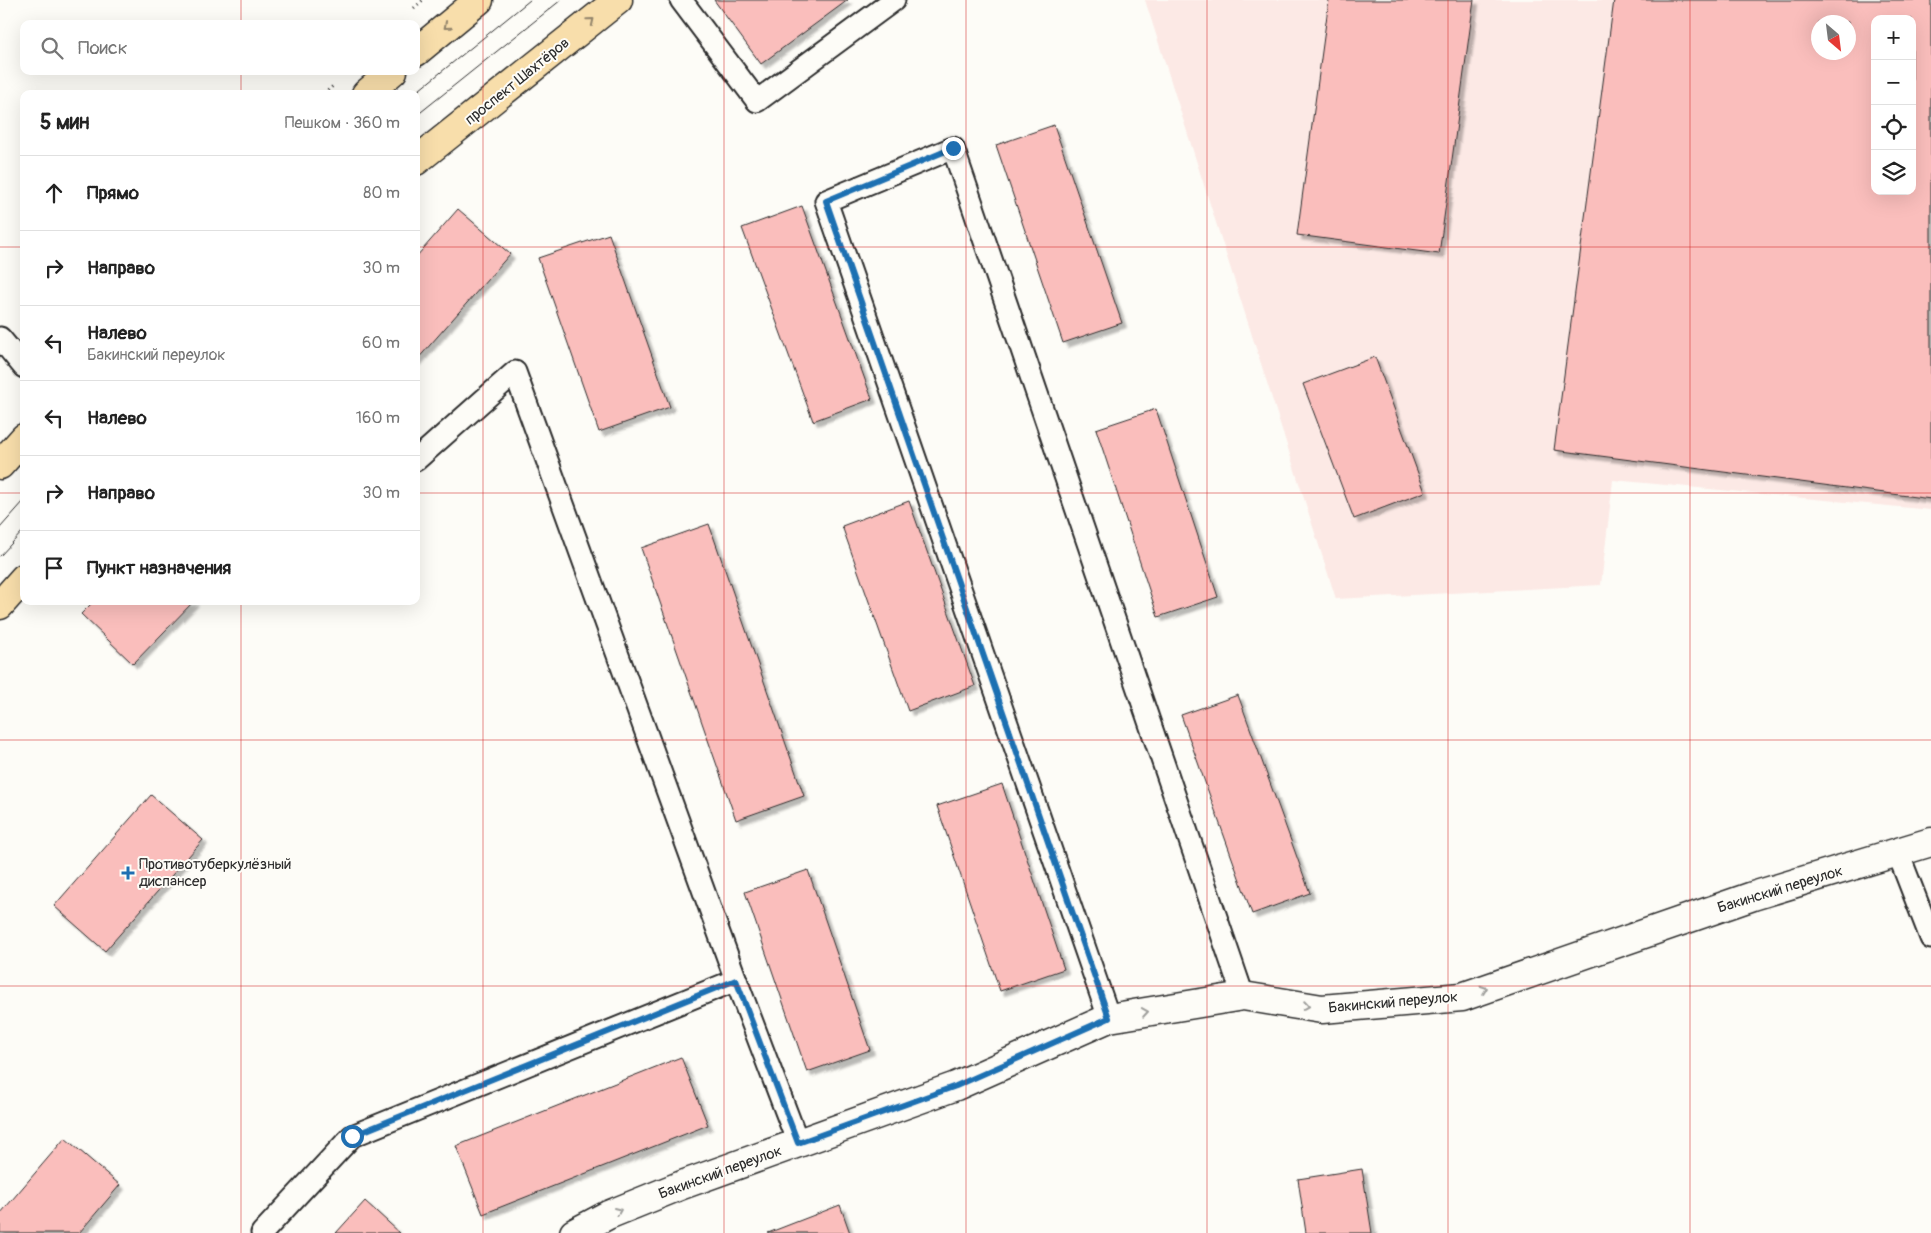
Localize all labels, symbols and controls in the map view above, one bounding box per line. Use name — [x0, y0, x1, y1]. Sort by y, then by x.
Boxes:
north arrow — [1811, 15, 1856, 60]
map controls — [1871, 15, 1916, 195]
button: + — [1871, 15, 1916, 60]
one-way arrow — [585, 19, 594, 27]
search box — [20, 20, 420, 75]
one-way arrow — [444, 20, 453, 29]
street label: проспект Шахтёров — [461, 33, 573, 129]
icon: search — [38, 34, 66, 62]
text: Поиск — [78, 36, 128, 60]
button: − — [1871, 60, 1916, 105]
button: locate — [1871, 105, 1916, 150]
text: 5 мин — [40, 109, 90, 136]
text: Пешком · 360 m — [285, 113, 400, 133]
route end — [942, 137, 965, 160]
button: layers — [1871, 150, 1916, 195]
icon: ahead — [40, 179, 68, 207]
text: Прямо — [87, 181, 139, 205]
text: 80 m — [363, 183, 400, 203]
icon: right — [40, 254, 68, 282]
text: Направо — [87, 256, 155, 280]
text: 30 m — [362, 258, 400, 278]
text: Налево — [87, 321, 147, 345]
icon: left — [40, 329, 68, 357]
text: 60 m — [362, 333, 400, 353]
text: Бакинский переулок — [87, 345, 226, 365]
icon: left — [40, 404, 68, 432]
text: Налево — [87, 406, 147, 430]
text: 160 m — [356, 408, 400, 428]
icon: right — [40, 479, 68, 507]
text: Направо — [87, 481, 155, 505]
text: 30 m — [362, 483, 400, 503]
icon: arrive — [40, 554, 68, 582]
text: Пункт назначения — [87, 556, 231, 580]
place label: Противотуберкулёзный диспансер — [139, 855, 291, 891]
street label: Бакинский переулок — [1715, 861, 1845, 918]
marker: Противотуберкулёзный диспансер — [121, 866, 135, 880]
one-way arrow — [1479, 985, 1487, 995]
street label: Бакинский переулок — [1327, 987, 1459, 1018]
one-way arrow — [1301, 1001, 1310, 1011]
one-way arrow — [1141, 1007, 1150, 1017]
route start — [341, 1125, 364, 1148]
street label: Бакинский переулок — [656, 1141, 785, 1204]
one-way arrow — [613, 1207, 622, 1217]

